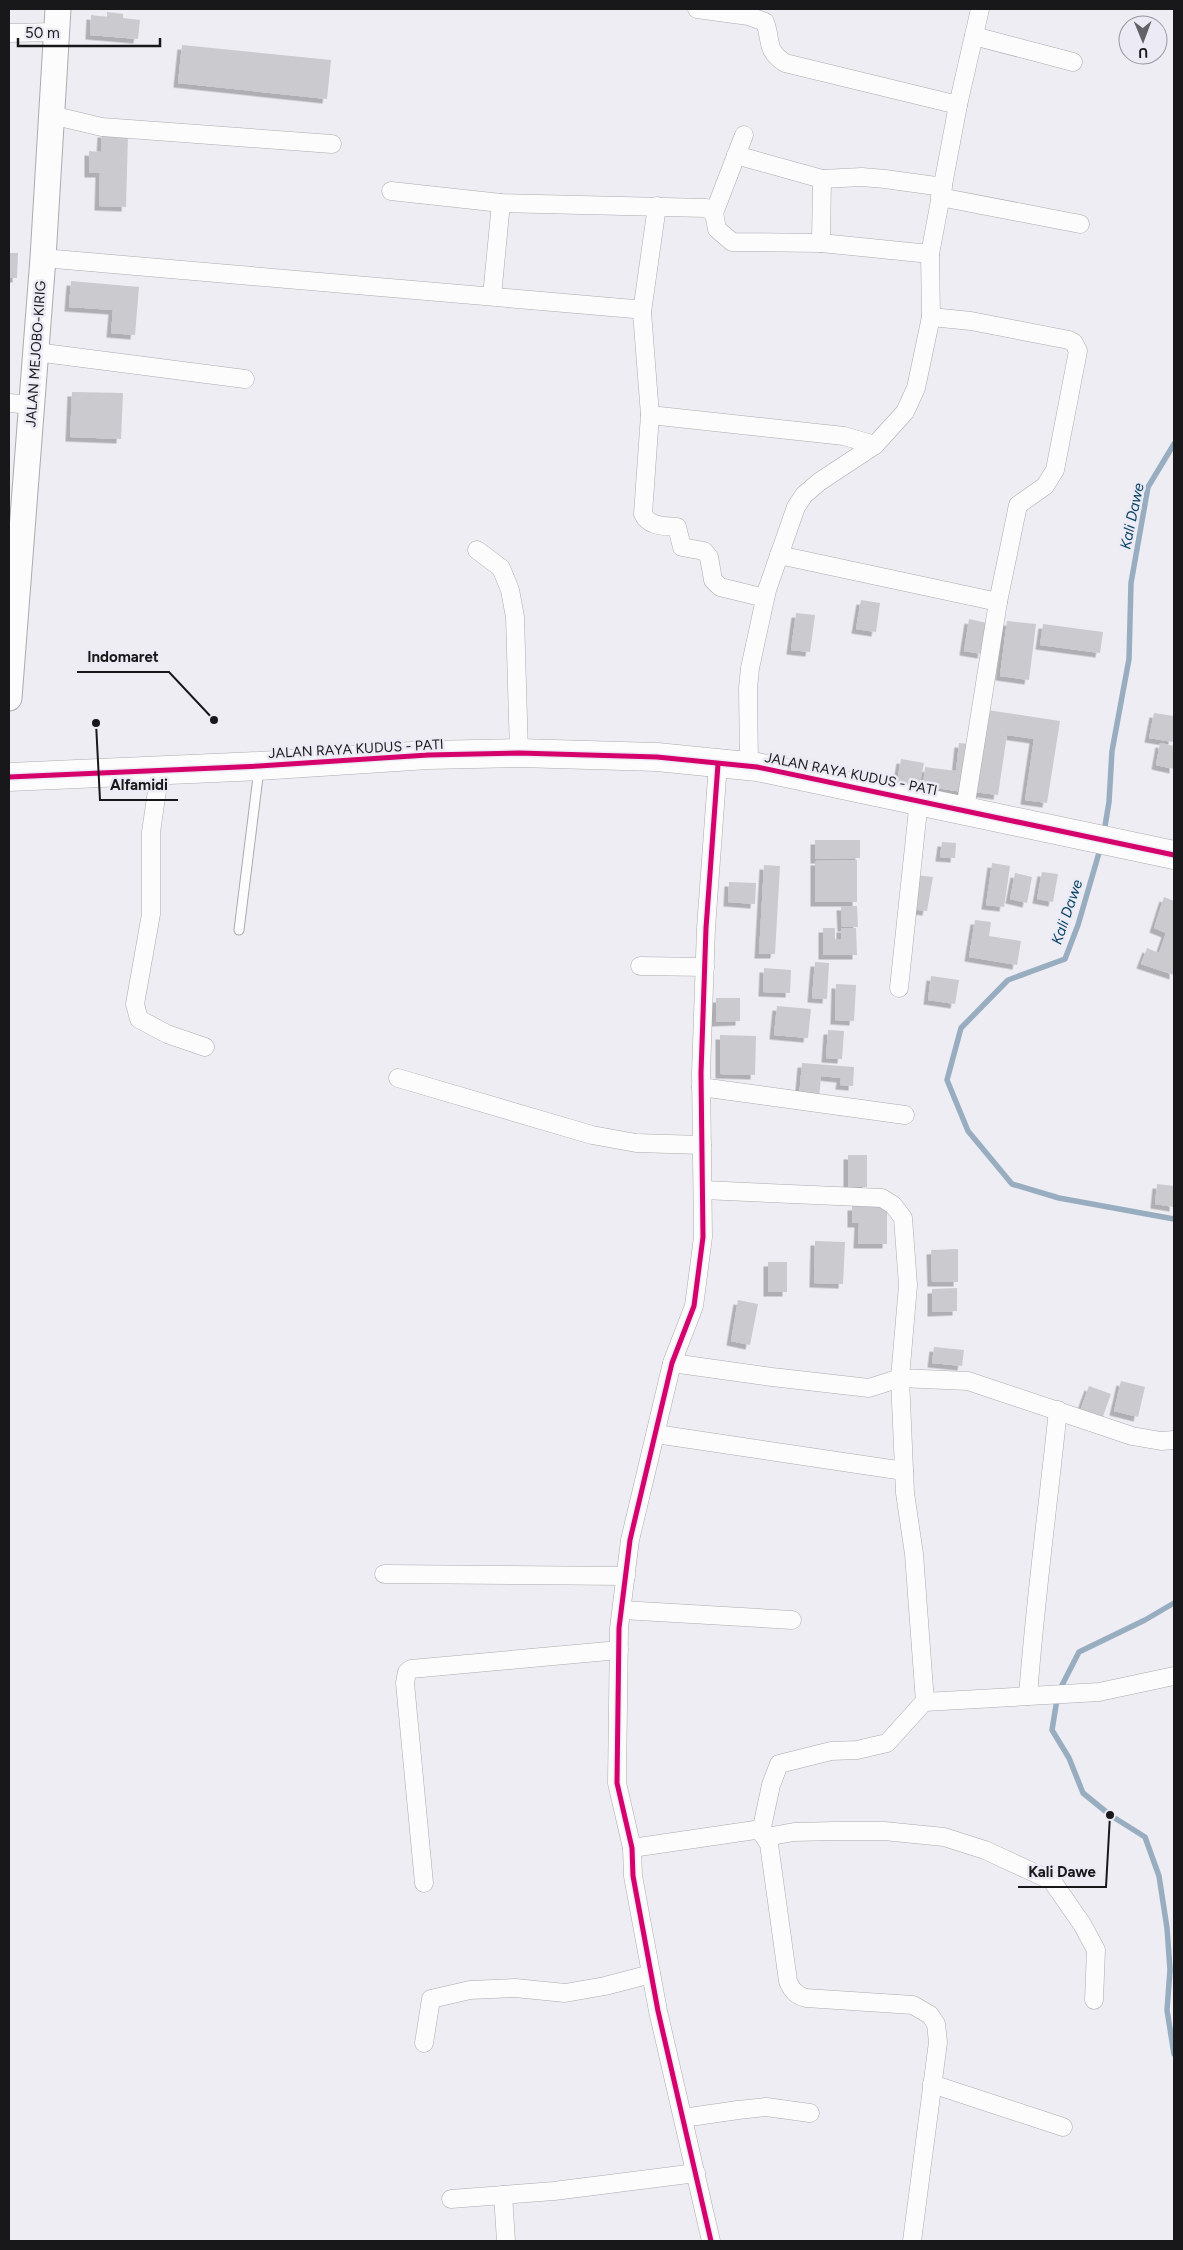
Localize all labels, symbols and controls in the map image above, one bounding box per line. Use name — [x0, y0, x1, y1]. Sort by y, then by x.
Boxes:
scale bar — [18, 15, 160, 47]
north arrow — [1118, 15, 1168, 65]
text: 50 m — [25, 24, 60, 42]
text: U — [1138, 44, 1148, 61]
street label: JALAN MEJOBO-KIRIG — [22, 280, 50, 428]
water label: Kali Dawe — [1116, 481, 1148, 551]
callout: Indomaret — [77, 642, 169, 672]
text: Indomaret — [87, 648, 159, 666]
street label: JALAN RAYA KUDUS - PATI — [268, 736, 444, 762]
street label: JALAN RAYA KUDUS - PATI — [763, 749, 939, 799]
callout: Alfamidi — [100, 770, 178, 800]
text: Alfamidi — [110, 776, 168, 794]
water label: Kali Dawe — [1048, 877, 1086, 947]
callout: Kali Dawe — [1018, 1857, 1106, 1887]
text: Kali Dawe — [1028, 1863, 1096, 1881]

